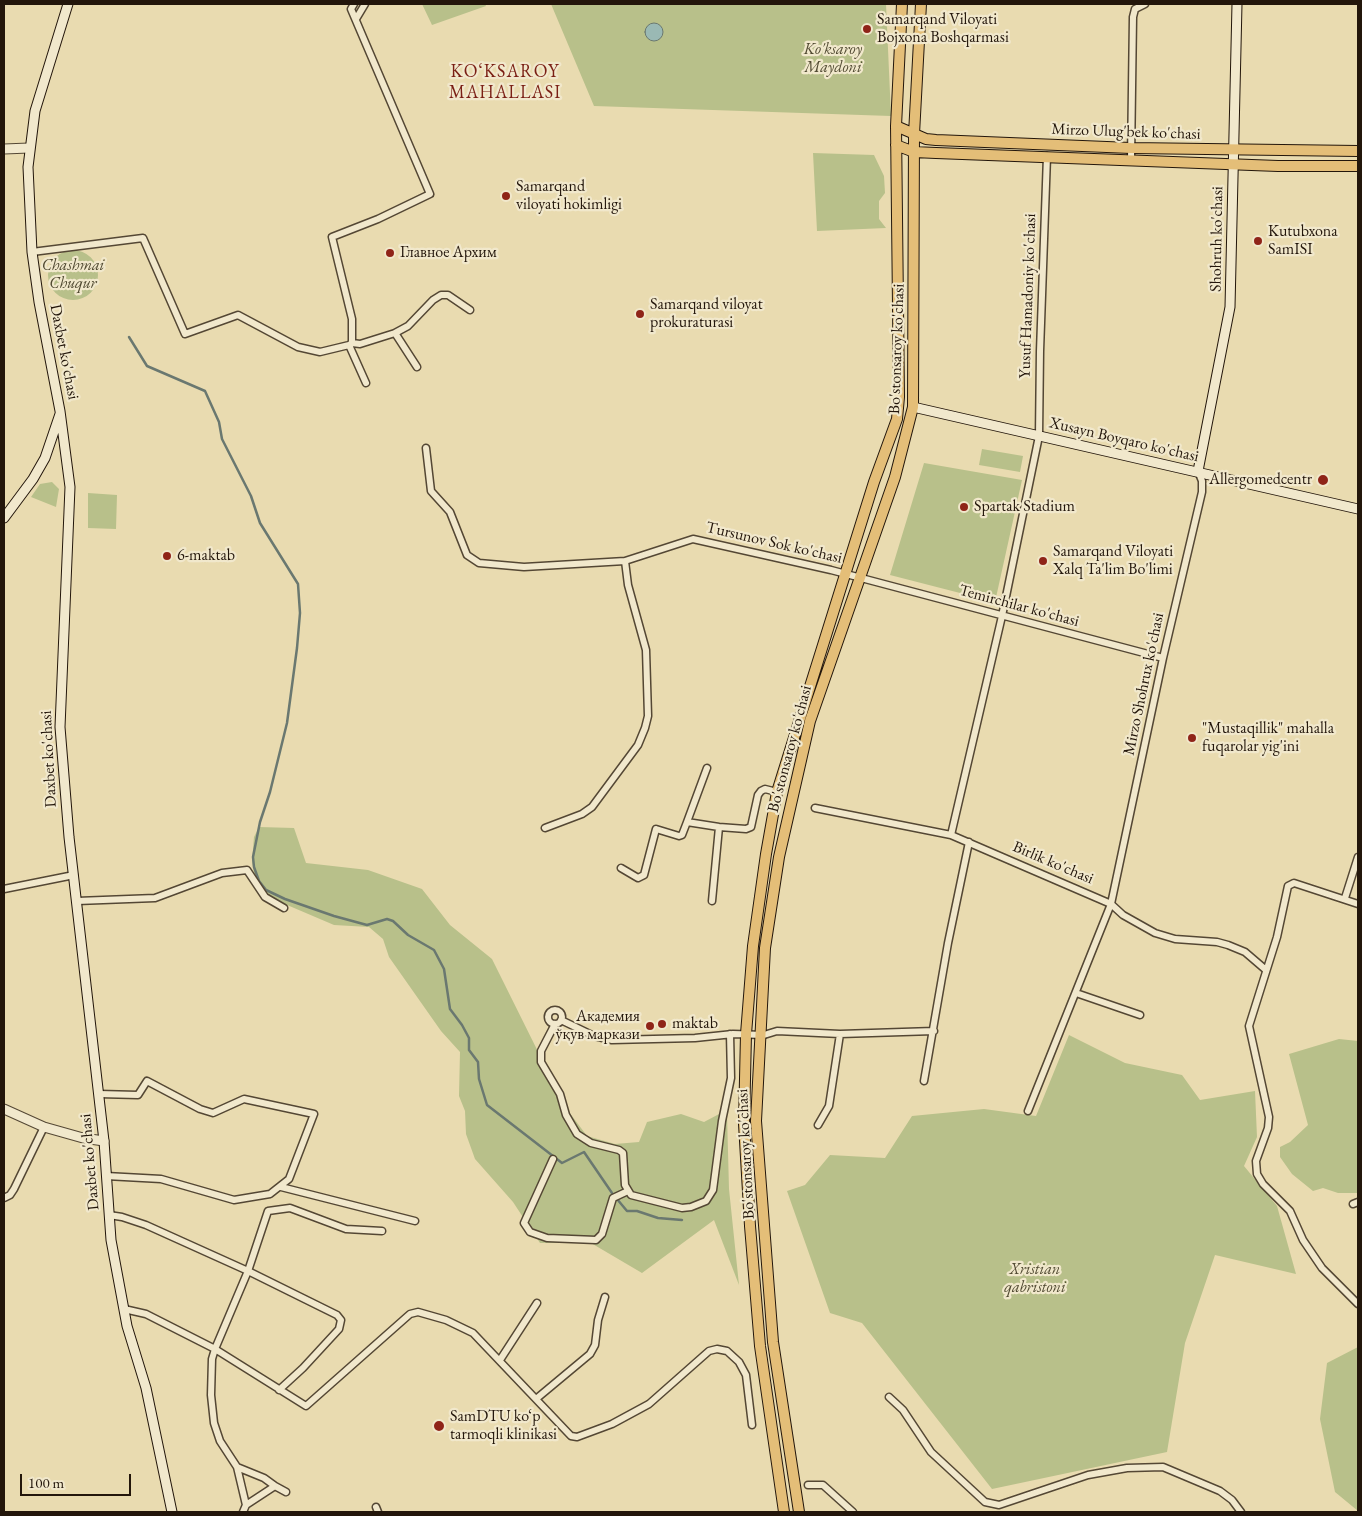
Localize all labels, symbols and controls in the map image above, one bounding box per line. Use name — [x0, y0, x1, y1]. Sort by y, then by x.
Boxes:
place label: Samarqand Viloyati Bojxona Boshqarmasi — [877, 10, 1009, 48]
marker: Samarqand Viloyati Bojxona Boshqarmasi — [861, 23, 873, 35]
park label: Ko'ksaroy Maydoni — [804, 40, 862, 78]
district label: KO‘KSAROY MAHALLASI — [448, 61, 562, 104]
street label: Mirzo Ulug'bek ko'chasi — [1051, 120, 1201, 144]
place label: Samarqand viloyati hokimligi — [516, 177, 622, 215]
street label: Shohruh ko'chasi — [1206, 186, 1228, 292]
marker: Samarqand viloyati hokimligi — [500, 190, 512, 202]
street label: Yusuf Hamadoniy ko'chasi — [1016, 213, 1040, 379]
place label: Kutubxona SamISI — [1268, 222, 1338, 260]
marker: Kutubxona SamISI — [1252, 235, 1264, 247]
place label: Главное Архим — [400, 243, 497, 263]
marker: Главное Архим — [384, 247, 396, 259]
park label: Chashmai Chuqur — [42, 256, 104, 294]
street label: Bo'stonsaroy ko'chasi — [885, 283, 909, 415]
place label: Samarqand viloyat prokuraturasi — [650, 295, 763, 333]
street label: Daxbet ko'chasi — [45, 303, 83, 401]
marker: Samarqand viloyat prokuraturasi — [634, 308, 646, 320]
street label: Xusayn Boyqaro ko'chasi — [1047, 413, 1201, 467]
place label: Allergomedcentr — [1209, 470, 1312, 490]
marker: Allergomedcentr — [1316, 473, 1330, 487]
place label: Spartak Stadium — [974, 497, 1075, 517]
marker: Spartak Stadium — [958, 501, 970, 513]
street label: Tursunov Sok ko'chasi — [704, 518, 844, 568]
place label: Samarqand Viloyati Xalq Ta'lim Bo'limi — [1053, 542, 1173, 580]
place label: 6-maktab — [177, 546, 235, 566]
marker: 6-maktab — [161, 550, 173, 562]
marker: Samarqand Viloyati Xalq Ta'lim Bo'limi — [1037, 555, 1049, 567]
street label: Temirchilar ko'chasi — [957, 581, 1081, 631]
street label: Mirzo Shohrux ko'chasi — [1120, 611, 1168, 757]
street label: Bo'stonsaroy ko'chasi — [764, 683, 816, 815]
street label: Daxbet ko'chasi — [37, 710, 61, 808]
place label: "Mustaqillik" mahalla fuqarolar yig'ini — [1202, 719, 1334, 757]
marker: "Mustaqillik" mahalla fuqarolar yig'ini — [1186, 732, 1198, 744]
street label: Birlik ko'chasi — [1010, 837, 1096, 889]
place label: Академия ўқув маркази — [555, 1007, 640, 1045]
place label: maktab — [672, 1014, 718, 1034]
marker: maktab — [656, 1018, 668, 1030]
marker: Академия ўқув маркази — [644, 1020, 656, 1032]
street label: Bo'stonsaroy ko'chasi — [733, 1088, 759, 1220]
street label: Daxbet ko'chasi — [76, 1113, 104, 1211]
park label: Xristian qabristoni — [1004, 1260, 1066, 1298]
place label: SamDTU ko‘p tarmoqli klinikasi — [450, 1407, 557, 1445]
marker: SamDTU ko‘p tarmoqli klinikasi — [432, 1419, 446, 1433]
scale bar — [22, 1464, 134, 1496]
text: 100 m — [28, 1473, 64, 1492]

